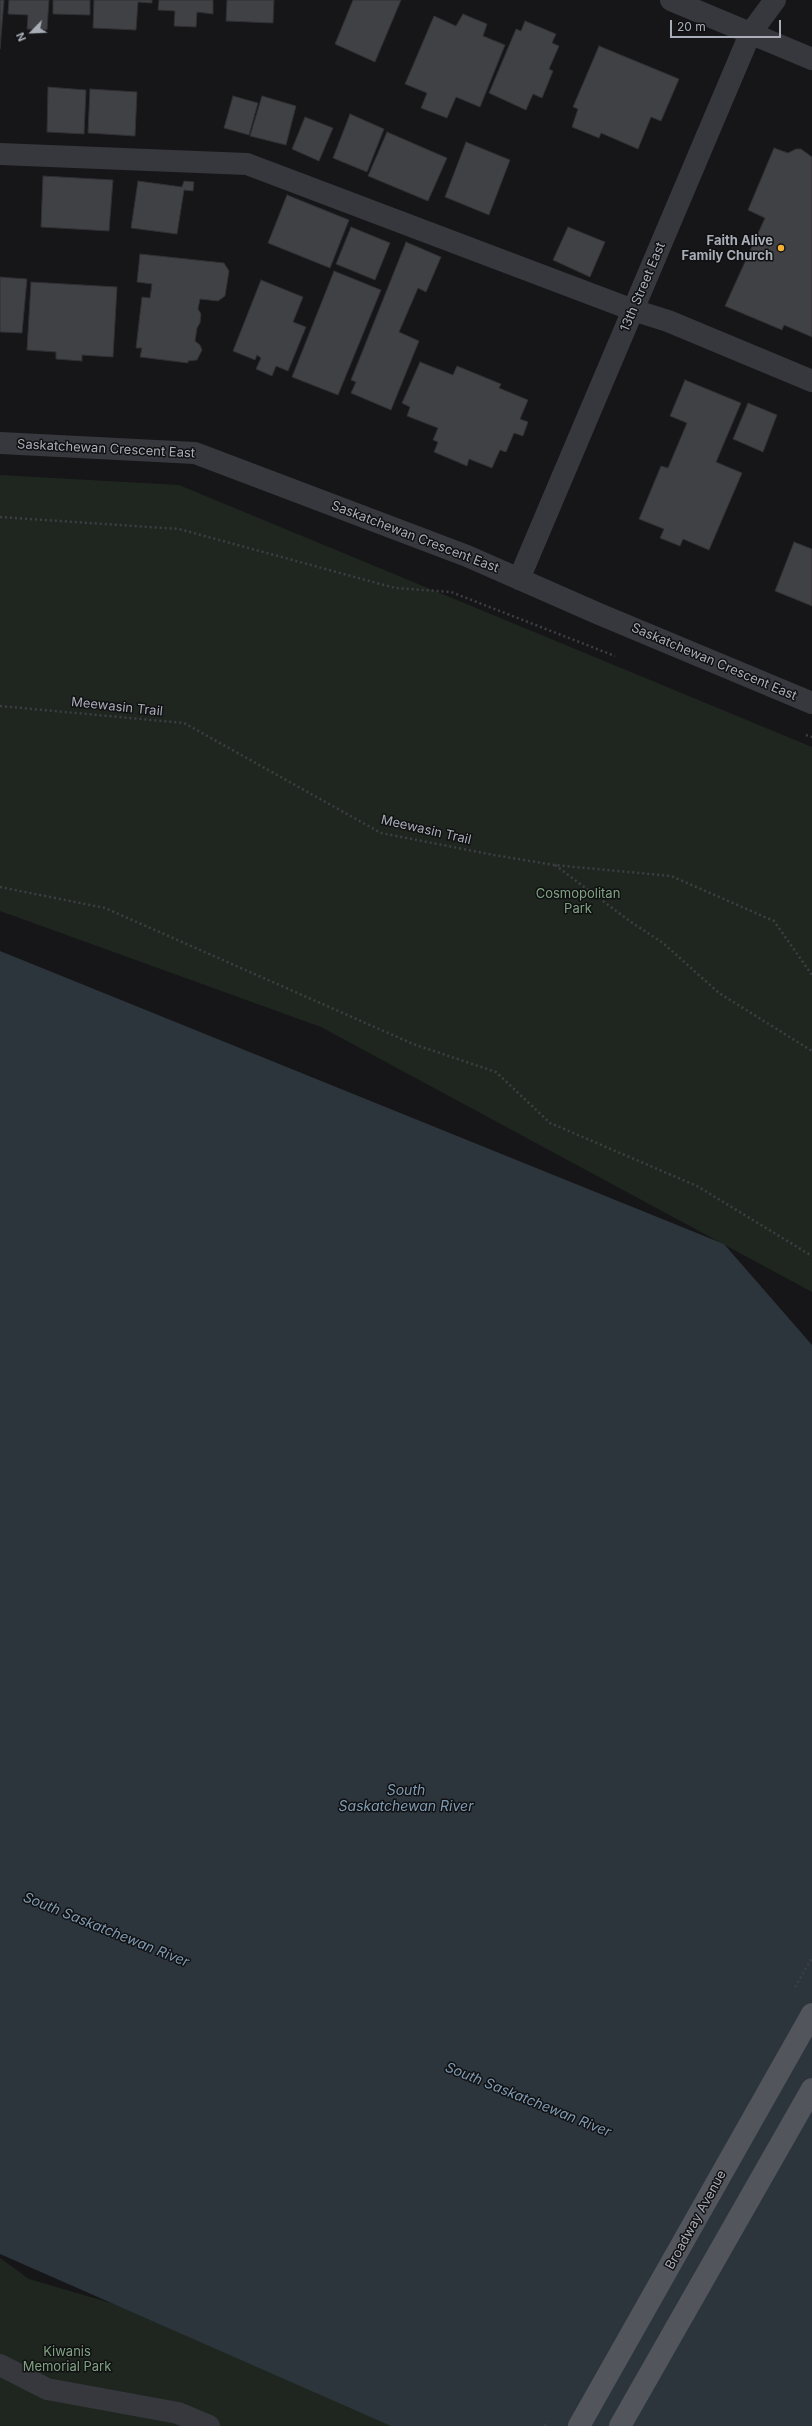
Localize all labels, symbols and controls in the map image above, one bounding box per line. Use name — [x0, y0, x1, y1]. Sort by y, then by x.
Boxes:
north arrow — [12, 12, 52, 52]
scale bar — [672, 12, 783, 38]
text: 20 m — [677, 19, 706, 34]
text: N — [13, 30, 29, 44]
place label: Faith Alive Family Church — [682, 233, 773, 264]
street label: 13th Street East — [617, 240, 669, 334]
marker: Faith Alive Family Church — [776, 243, 786, 253]
street label: Saskatchewan Crescent East — [17, 437, 195, 461]
street label: Saskatchewan Crescent East — [329, 498, 501, 576]
street label: Saskatchewan Crescent East — [629, 620, 799, 704]
street label: Meewasin Trail — [70, 694, 164, 720]
street label: Meewasin Trail — [379, 812, 473, 848]
park label: Cosmopolitan Park — [536, 886, 620, 917]
water label: South Saskatchewan River — [339, 1783, 473, 1816]
water label: South Saskatchewan River — [21, 1889, 191, 1971]
water label: South Saskatchewan River — [443, 2059, 613, 2141]
street label: Broadway Avenue — [662, 2168, 730, 2272]
park label: Kiwanis Memorial Park — [23, 2344, 111, 2375]

